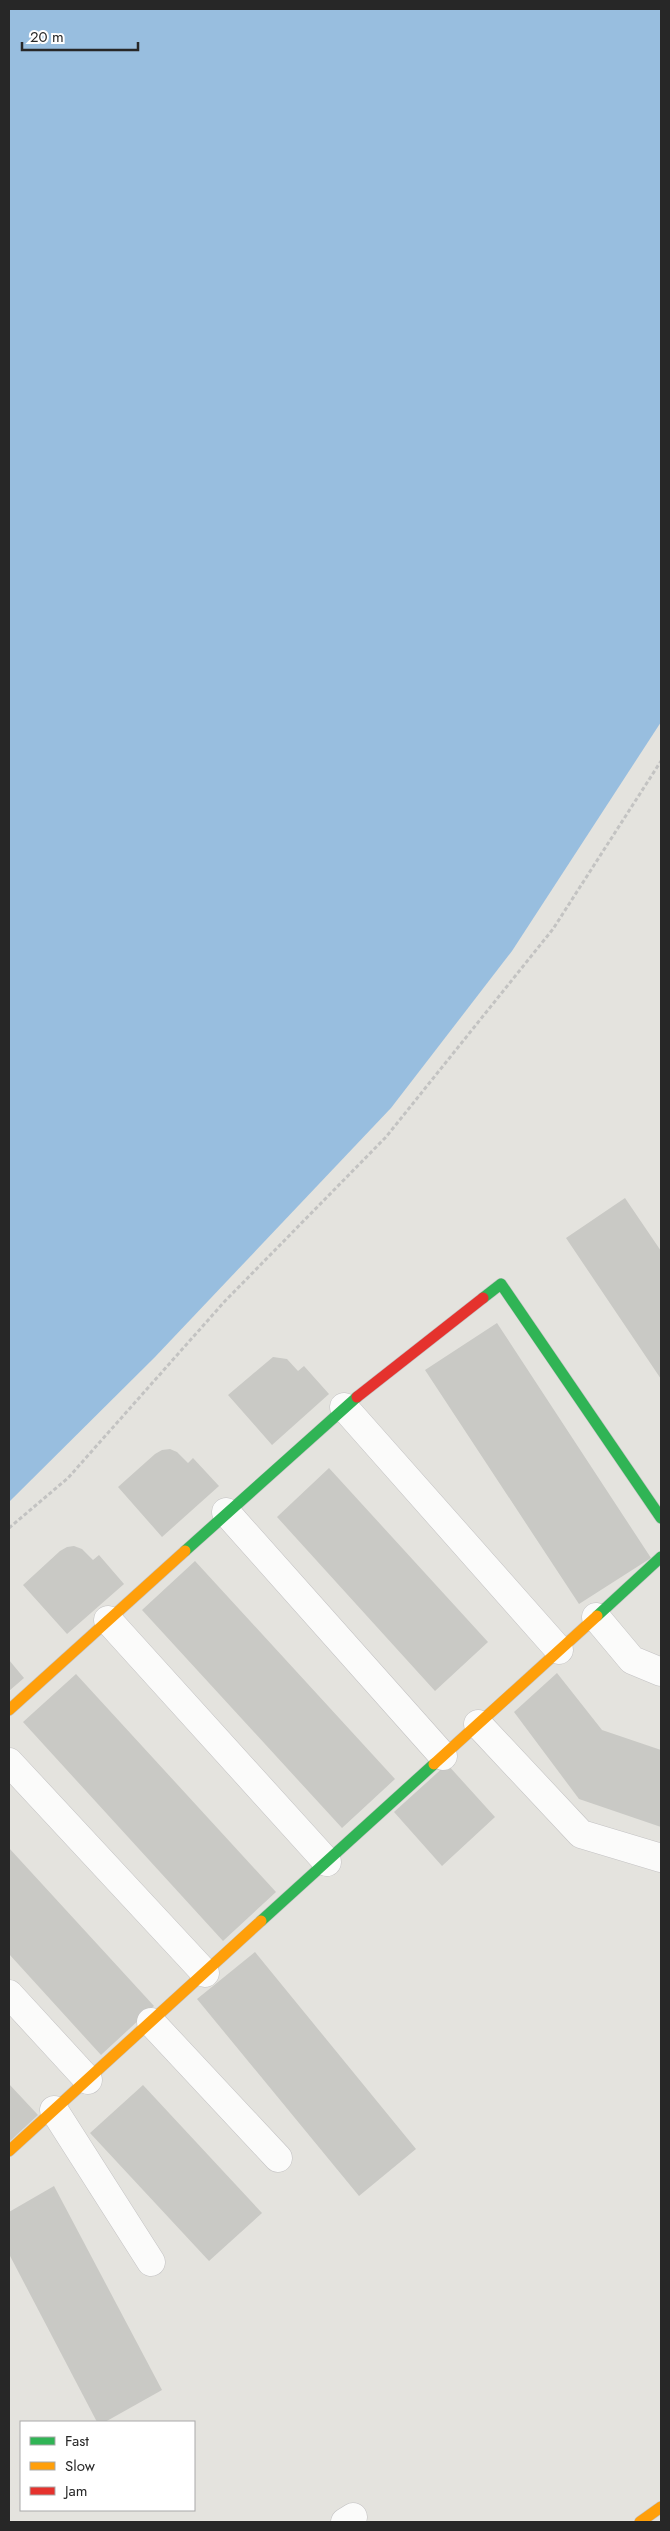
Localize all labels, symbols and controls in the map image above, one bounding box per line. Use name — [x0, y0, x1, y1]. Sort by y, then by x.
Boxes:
scale bar — [22, 20, 139, 52]
text: 20 m — [30, 26, 64, 48]
legend — [20, 2421, 195, 2511]
text: Fast — [65, 2430, 89, 2452]
text: Slow — [65, 2455, 96, 2477]
text: Jam — [63, 2480, 88, 2502]

